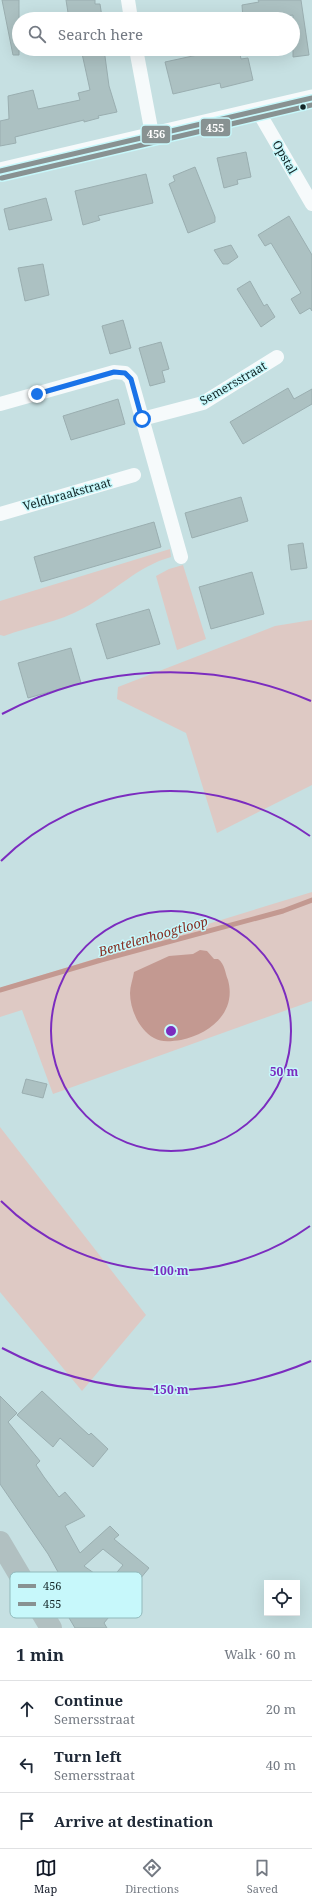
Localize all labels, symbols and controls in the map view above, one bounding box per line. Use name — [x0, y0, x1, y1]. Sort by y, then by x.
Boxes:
search box — [12, 12, 300, 56]
icon: search — [26, 23, 48, 45]
text: Search here — [58, 24, 143, 44]
unlabelled marker — [298, 102, 308, 112]
line badge: 455 — [200, 118, 231, 137]
text: 455 — [206, 120, 224, 135]
line badge: 456 — [141, 125, 171, 144]
text: 456 — [147, 126, 165, 141]
street label: Opstal — [269, 137, 302, 177]
street label: Semersstraat — [196, 357, 270, 409]
route end — [28, 385, 46, 403]
route start — [133, 410, 151, 428]
street label: Veldbraakstraat — [21, 473, 113, 515]
water label: Bentelenhoogtloop — [95, 912, 210, 961]
centre of rings — [164, 1024, 178, 1038]
text: 50 m — [270, 1063, 298, 1080]
text: 100 m — [153, 1262, 189, 1279]
text: 150 m — [153, 1381, 189, 1398]
legend — [10, 1572, 142, 1618]
text: 456 — [43, 1578, 61, 1593]
map controls — [264, 1580, 300, 1616]
button: locate — [264, 1580, 300, 1616]
text: 455 — [43, 1596, 61, 1611]
text: 1 min — [16, 1643, 64, 1666]
text: Walk · 60 m — [224, 1645, 296, 1663]
text: Continue — [54, 1690, 123, 1710]
icon: ahead — [16, 1698, 38, 1720]
text: 20 m — [266, 1700, 296, 1718]
text: Semersstraat — [54, 1710, 135, 1728]
text: Turn left — [54, 1746, 122, 1766]
icon: left — [16, 1754, 38, 1776]
text: 40 m — [266, 1756, 296, 1774]
text: Semersstraat — [54, 1766, 135, 1784]
icon: arrive — [16, 1810, 38, 1832]
text: Arrive at destination — [54, 1811, 213, 1831]
tab: Map — [34, 1857, 57, 1896]
tab: Directions — [125, 1857, 179, 1896]
tab: Saved — [247, 1857, 278, 1896]

